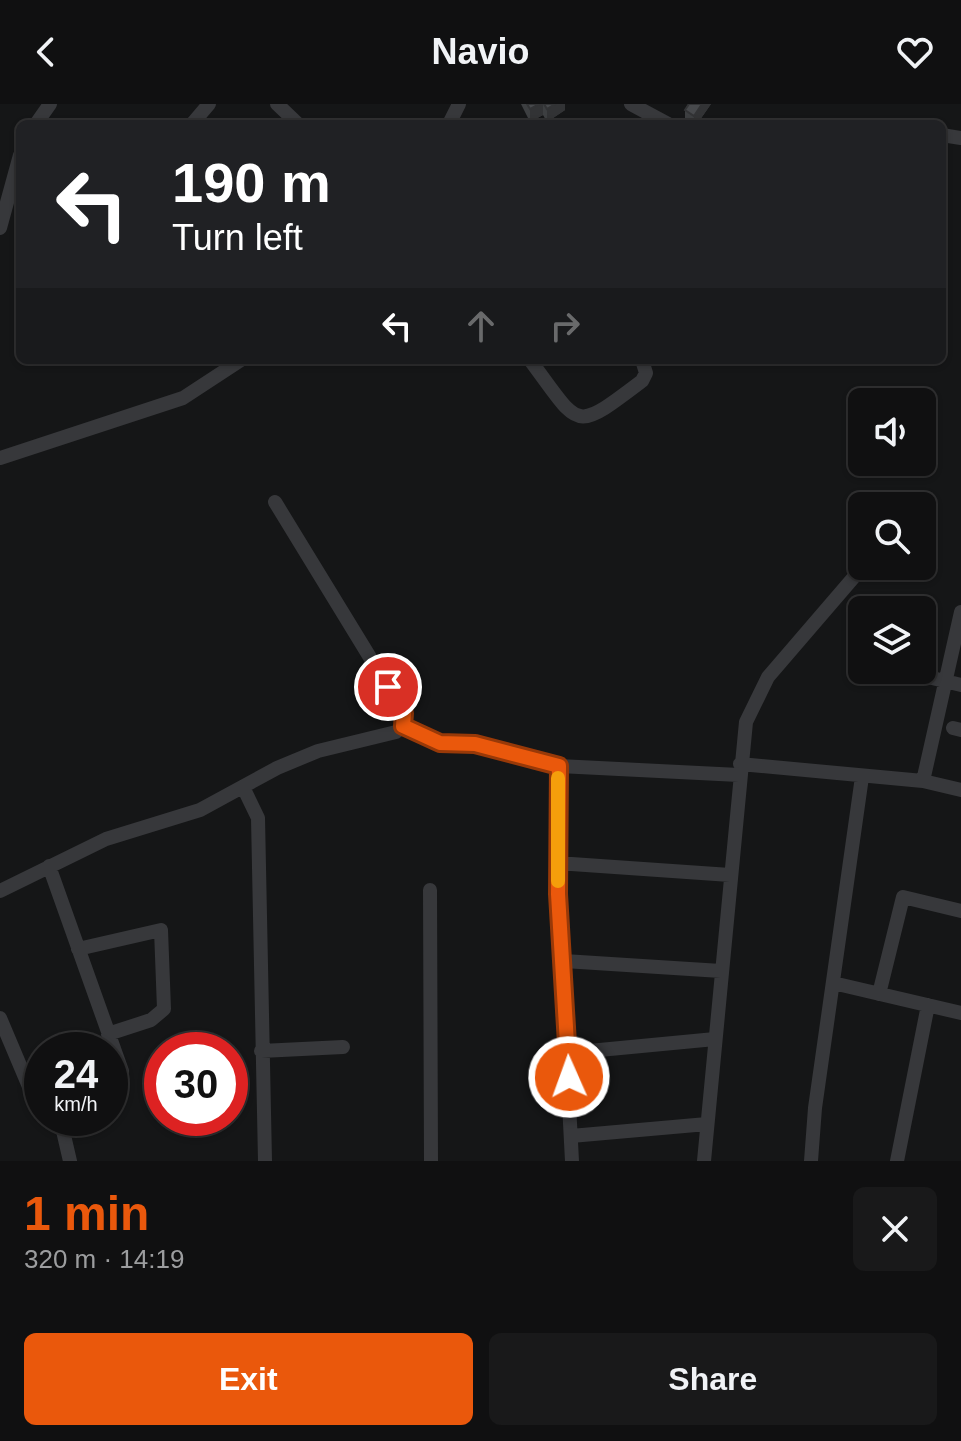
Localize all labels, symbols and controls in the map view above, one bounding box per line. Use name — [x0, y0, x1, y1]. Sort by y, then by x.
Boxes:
icon: back — [24, 30, 68, 74]
icon: heart — [893, 30, 937, 74]
text: Navio — [431, 31, 530, 72]
text: 190 m — [172, 151, 331, 214]
icon: left — [40, 152, 144, 256]
text: Turn left — [172, 217, 303, 258]
icon: left — [375, 304, 419, 348]
icon: ahead — [459, 304, 503, 348]
icon: right — [543, 304, 587, 348]
map controls — [848, 388, 936, 684]
button: sound — [848, 388, 936, 476]
button: search — [848, 492, 936, 580]
button: layers — [848, 596, 936, 684]
pin — [354, 653, 422, 721]
icon: arrive — [366, 665, 410, 709]
speed limit sign: 30 — [144, 1032, 248, 1136]
position arrow — [527, 1035, 611, 1119]
text: 24 — [54, 1052, 98, 1096]
text: km/h — [54, 1093, 98, 1115]
text: 1 min — [24, 1187, 149, 1240]
button: close — [853, 1187, 937, 1271]
text: 320 m · 14:19 — [24, 1244, 184, 1274]
button: Exit — [24, 1333, 473, 1425]
button: Share — [489, 1333, 937, 1425]

